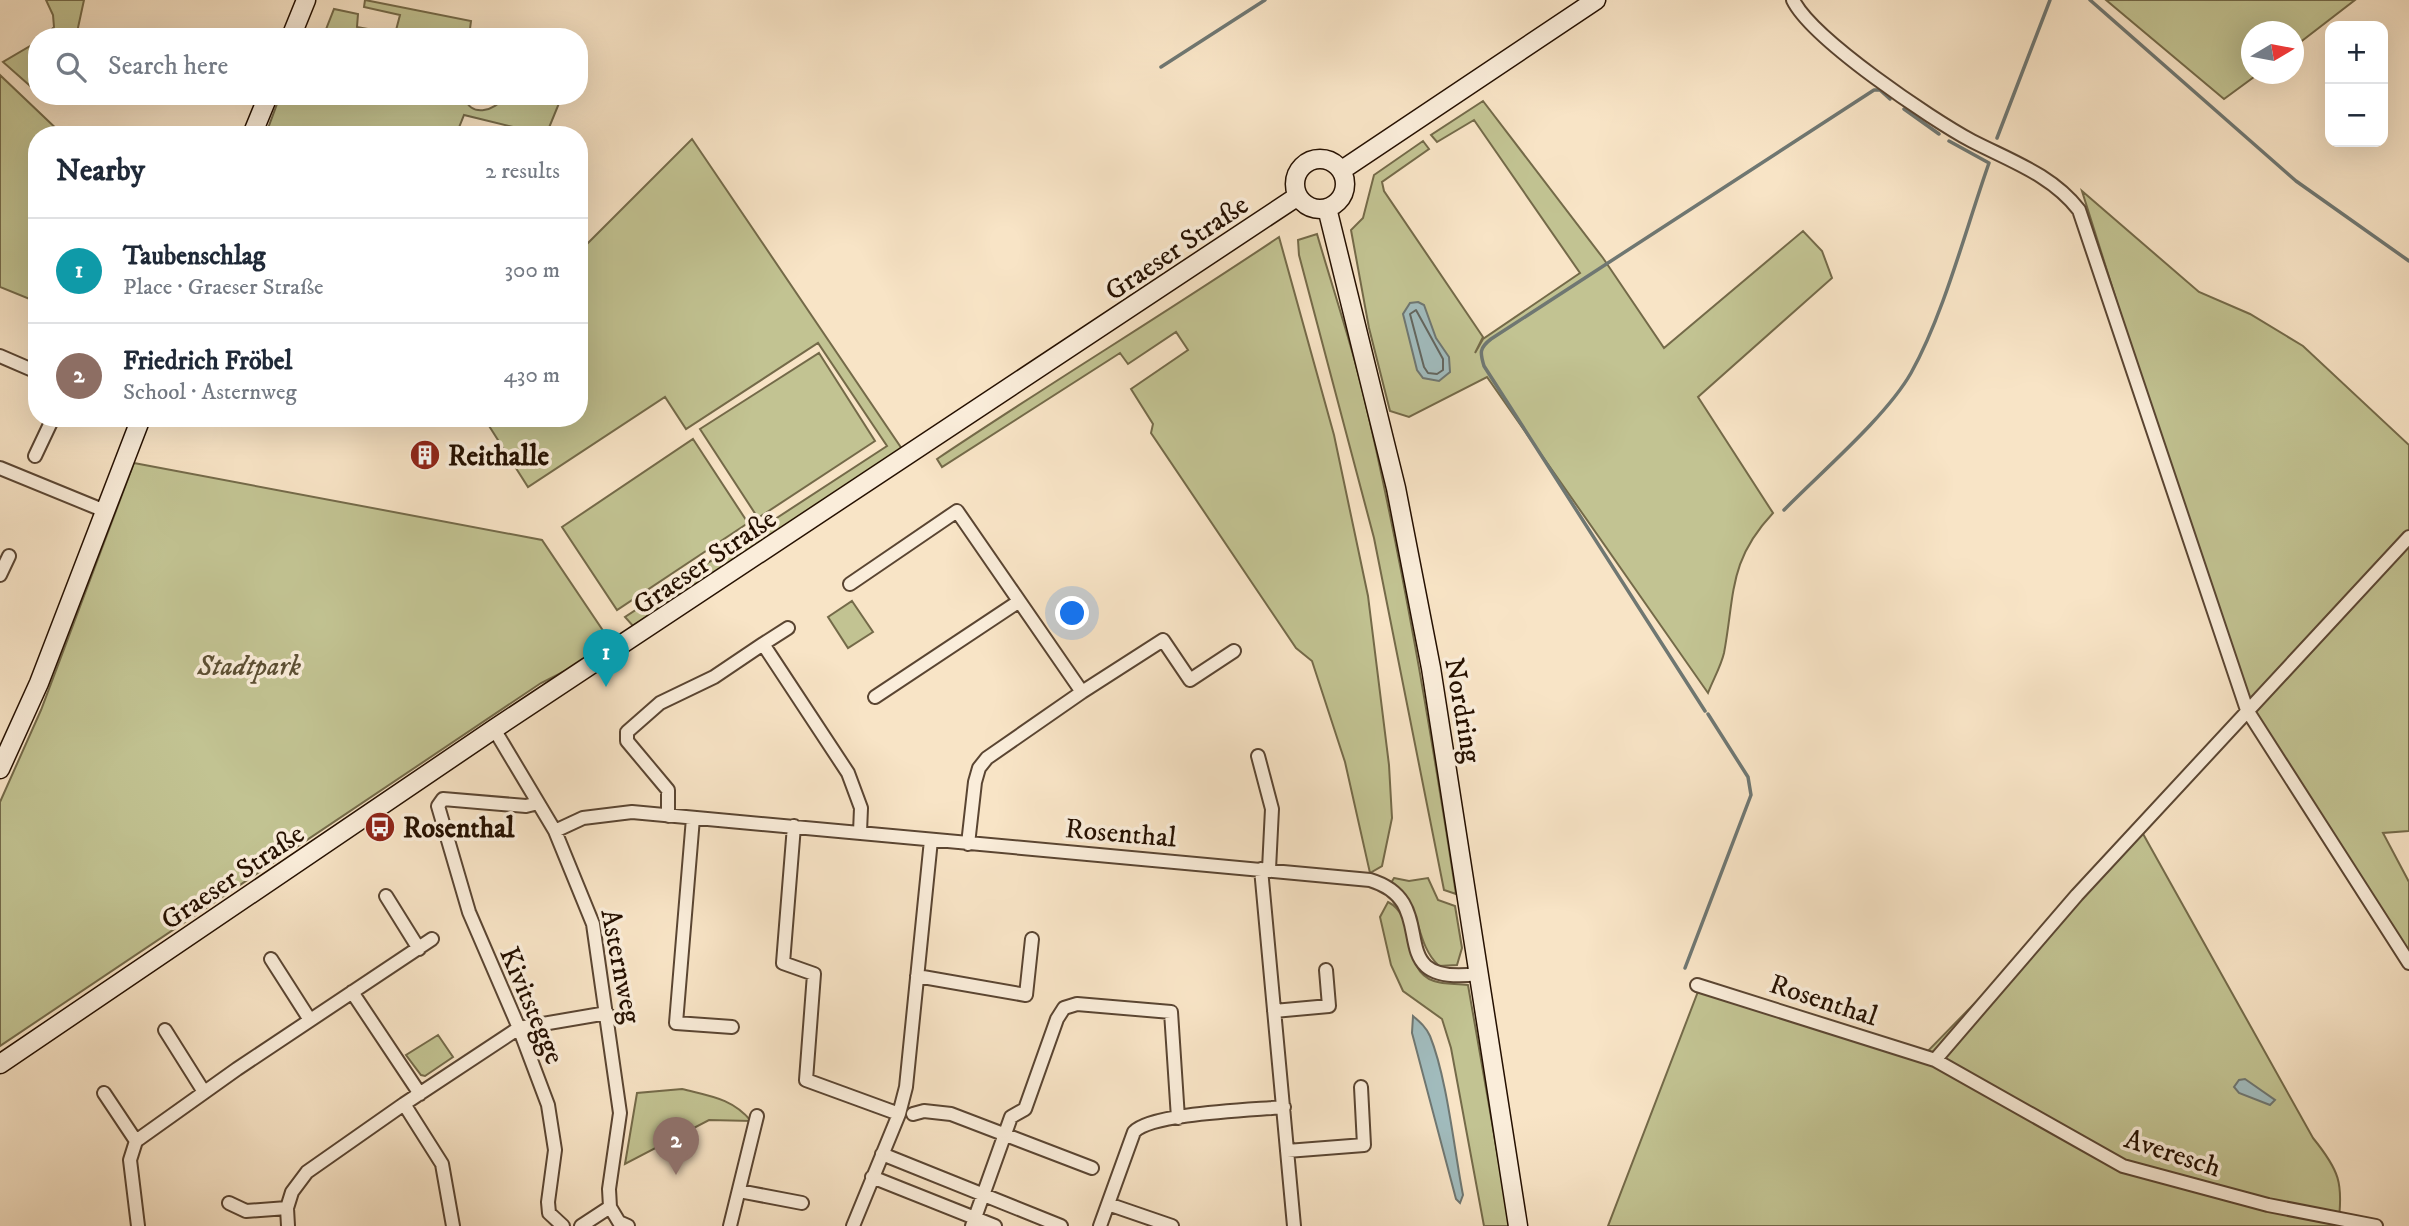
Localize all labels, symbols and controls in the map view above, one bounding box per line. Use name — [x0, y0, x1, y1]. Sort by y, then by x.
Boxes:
north arrow — [2241, 21, 2304, 84]
map controls — [2325, 21, 2388, 147]
button: + — [2325, 21, 2388, 84]
search box — [28, 28, 588, 105]
icon: search — [52, 48, 90, 86]
text: Search here — [108, 50, 228, 83]
button: − — [2325, 84, 2388, 147]
text: Nearby — [56, 153, 145, 190]
text: 2 results — [485, 157, 560, 186]
street label: Graeser Straße — [1099, 188, 1255, 309]
text: Taubenschlag — [123, 240, 266, 273]
text: 1 — [75, 256, 83, 285]
text: 300 m — [504, 256, 560, 285]
text: Place · Graeser Straße — [123, 273, 324, 302]
text: Friedrich Fröbel — [123, 345, 292, 378]
text: 2 — [73, 361, 85, 390]
text: 430 m — [504, 361, 560, 390]
text: School · Asternweg — [123, 378, 297, 407]
building icon: Reithalle — [408, 438, 442, 472]
place label: Reithalle — [448, 439, 549, 474]
street label: Graeser Straße — [627, 502, 783, 623]
your location — [1055, 596, 1089, 630]
pin: 1 — [583, 629, 629, 687]
park label: Stadtpark — [196, 649, 301, 684]
street label: Nordring — [1436, 655, 1489, 766]
bus stop icon: Rosenthal — [363, 810, 397, 844]
place label: Rosenthal — [403, 811, 515, 846]
street label: Rosenthal — [1064, 811, 1179, 856]
street label: Graeser Straße — [155, 817, 311, 938]
street label: Asternweg — [592, 906, 649, 1027]
street label: Kivitstegge — [491, 942, 572, 1070]
street label: Rosenthal — [1765, 967, 1883, 1034]
pin: 2 — [653, 1117, 699, 1175]
street label: Averesch — [2120, 1121, 2225, 1185]

